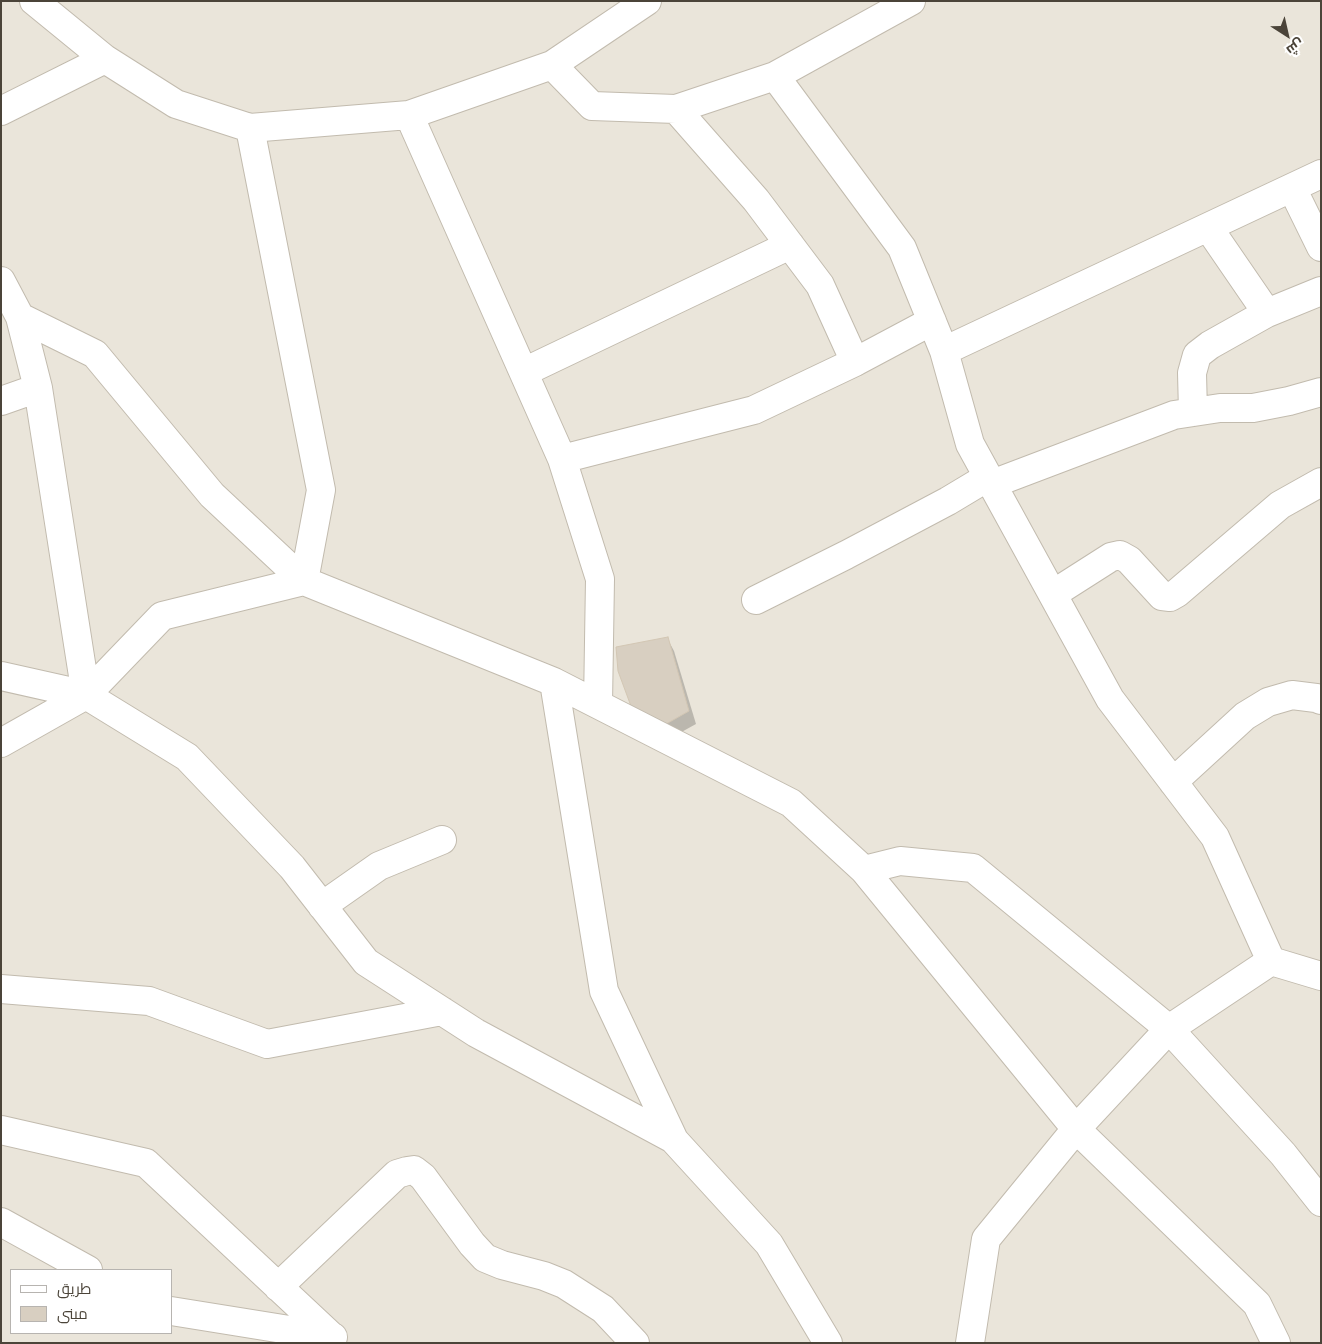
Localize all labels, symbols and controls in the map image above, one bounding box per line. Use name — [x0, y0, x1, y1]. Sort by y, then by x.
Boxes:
north arrow — [1262, 10, 1312, 60]
text: ش — [1284, 36, 1308, 59]
legend — [10, 1269, 172, 1334]
text: طريق — [57, 1280, 91, 1297]
text: مبنى — [57, 1305, 88, 1322]

